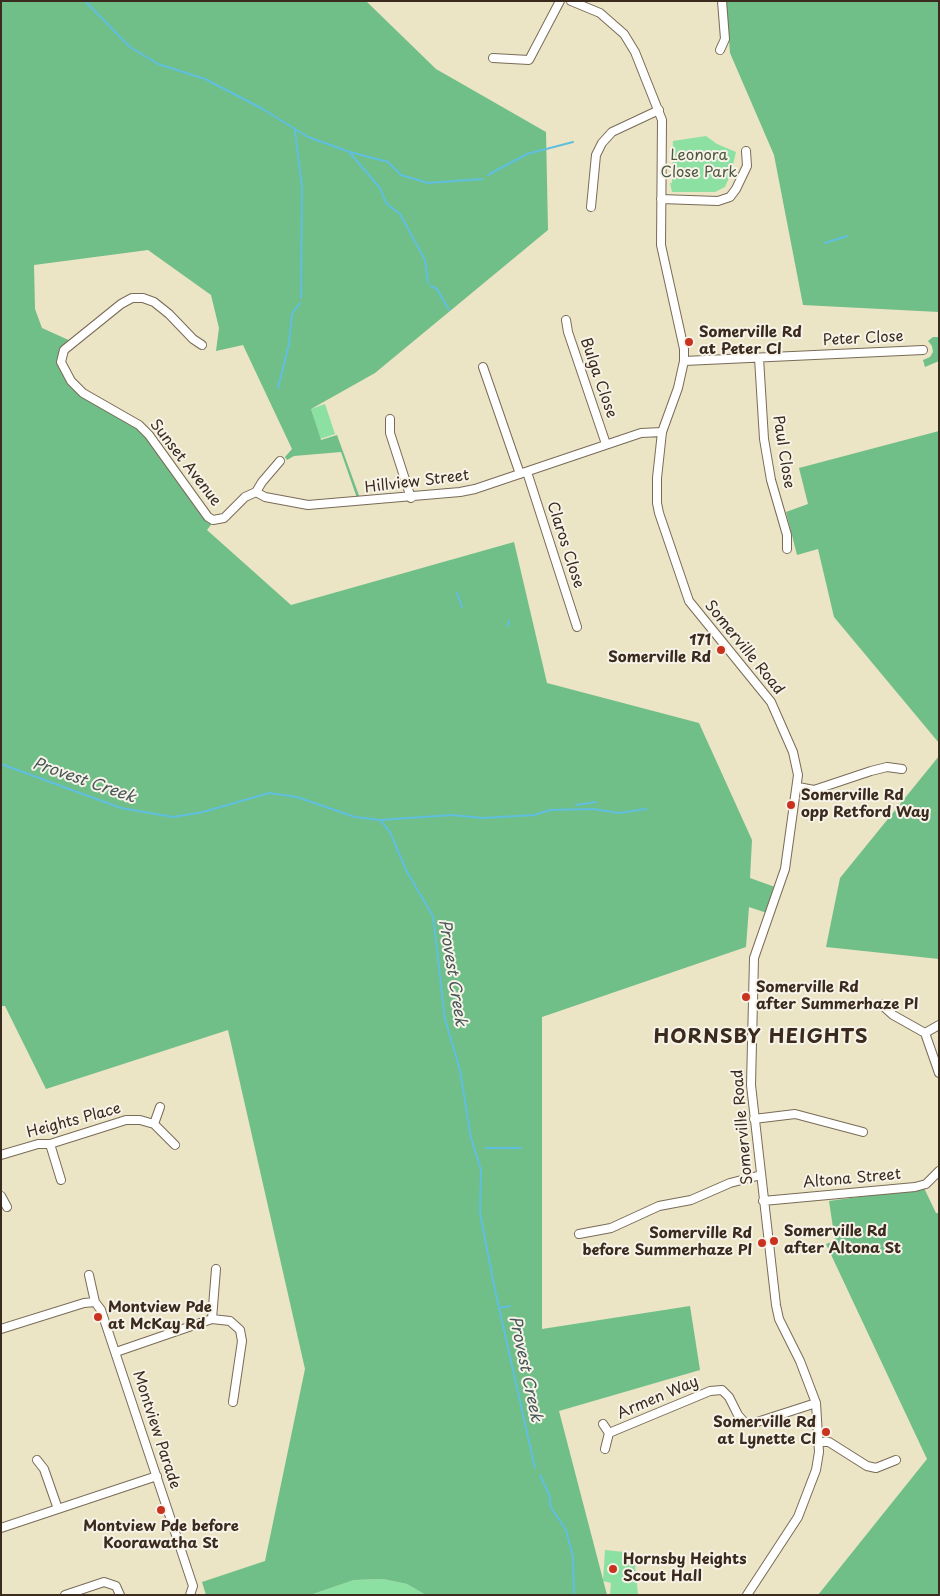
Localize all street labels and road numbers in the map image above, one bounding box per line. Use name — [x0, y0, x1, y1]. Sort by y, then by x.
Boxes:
street label: Peter Close — [822, 328, 904, 350]
street label: Bulga Close — [576, 335, 620, 421]
street label: Paul Close — [768, 414, 798, 490]
street label: Sunset Avenue — [146, 416, 224, 510]
street label: Hillview Street — [364, 467, 470, 497]
street label: Claros Close — [543, 499, 587, 591]
street label: Somerville Road — [701, 597, 787, 699]
street label: Somerville Road — [729, 1069, 757, 1185]
street label: Heights Place — [25, 1100, 123, 1142]
street label: Altona Street — [802, 1166, 902, 1192]
street label: Montview Parade — [128, 1369, 184, 1491]
street label: Armen Way — [615, 1373, 701, 1423]

